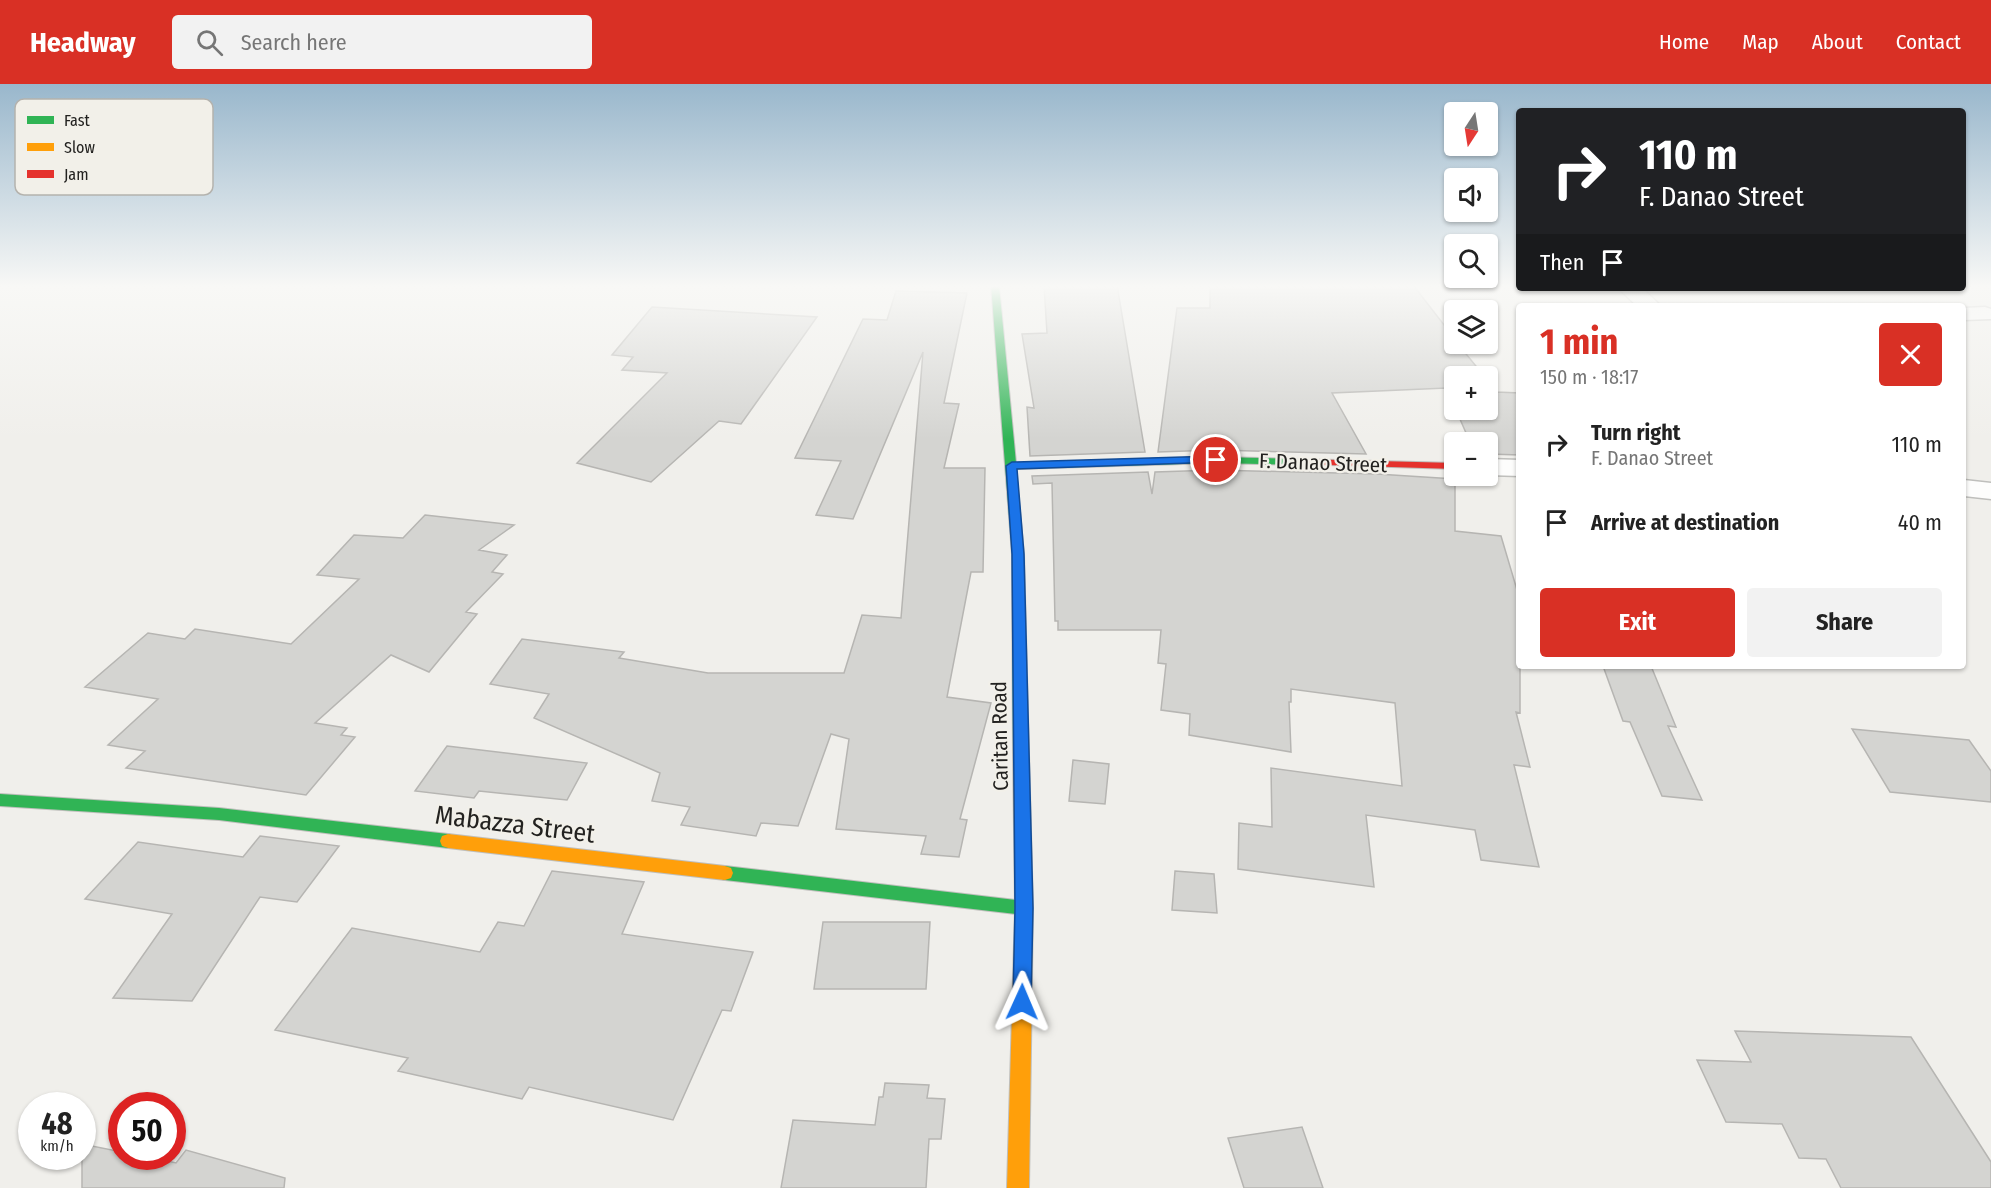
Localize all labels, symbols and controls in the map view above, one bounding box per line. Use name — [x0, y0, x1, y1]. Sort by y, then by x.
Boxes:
search box — [172, 15, 592, 69]
text: Headway — [30, 26, 136, 59]
icon: search — [193, 26, 226, 59]
text: Search here — [241, 29, 347, 56]
text: Home — [1659, 29, 1709, 55]
text: Map — [1742, 29, 1779, 55]
text: About — [1812, 29, 1863, 55]
text: Contact — [1896, 29, 1961, 55]
legend — [15, 99, 213, 195]
north arrow — [1444, 102, 1498, 156]
map controls — [1444, 102, 1498, 486]
text: Fast — [64, 111, 91, 130]
text: 110 m — [1639, 130, 1738, 180]
icon: right — [1540, 132, 1618, 210]
text: Slow — [64, 138, 95, 157]
text: Jam — [64, 165, 89, 184]
button: sound — [1444, 168, 1498, 222]
text: F. Danao Street — [1639, 181, 1804, 213]
button: search — [1444, 234, 1498, 288]
icon: arrive — [1596, 246, 1629, 279]
text: Then — [1540, 249, 1584, 276]
button: layers — [1444, 300, 1498, 354]
text: 1 min — [1540, 320, 1618, 364]
button: close — [1879, 323, 1942, 386]
text: 150 m · 18:17 — [1540, 365, 1638, 389]
button: + — [1444, 366, 1498, 420]
text: Turn right — [1591, 419, 1680, 446]
icon: right — [1540, 428, 1573, 461]
text: 110 m — [1892, 431, 1942, 458]
button: − — [1444, 432, 1498, 486]
pin — [1190, 434, 1241, 485]
icon: arrive — [1199, 443, 1232, 476]
text: F. Danao Street — [1591, 446, 1713, 470]
street label: F. Danao Street — [1258, 448, 1388, 478]
icon: arrive — [1540, 506, 1573, 539]
text: Arrive at destination — [1591, 509, 1779, 536]
text: 40 m — [1898, 509, 1942, 536]
button: Exit — [1540, 588, 1735, 657]
button: Share — [1747, 588, 1942, 657]
street label: Caritan Road — [986, 681, 1014, 791]
street label: Mabazza Street — [433, 799, 597, 850]
position arrow — [990, 970, 1054, 1034]
speed limit sign: 50 — [108, 1092, 186, 1170]
text: 48 — [41, 1106, 73, 1142]
text: km/h — [40, 1137, 74, 1155]

